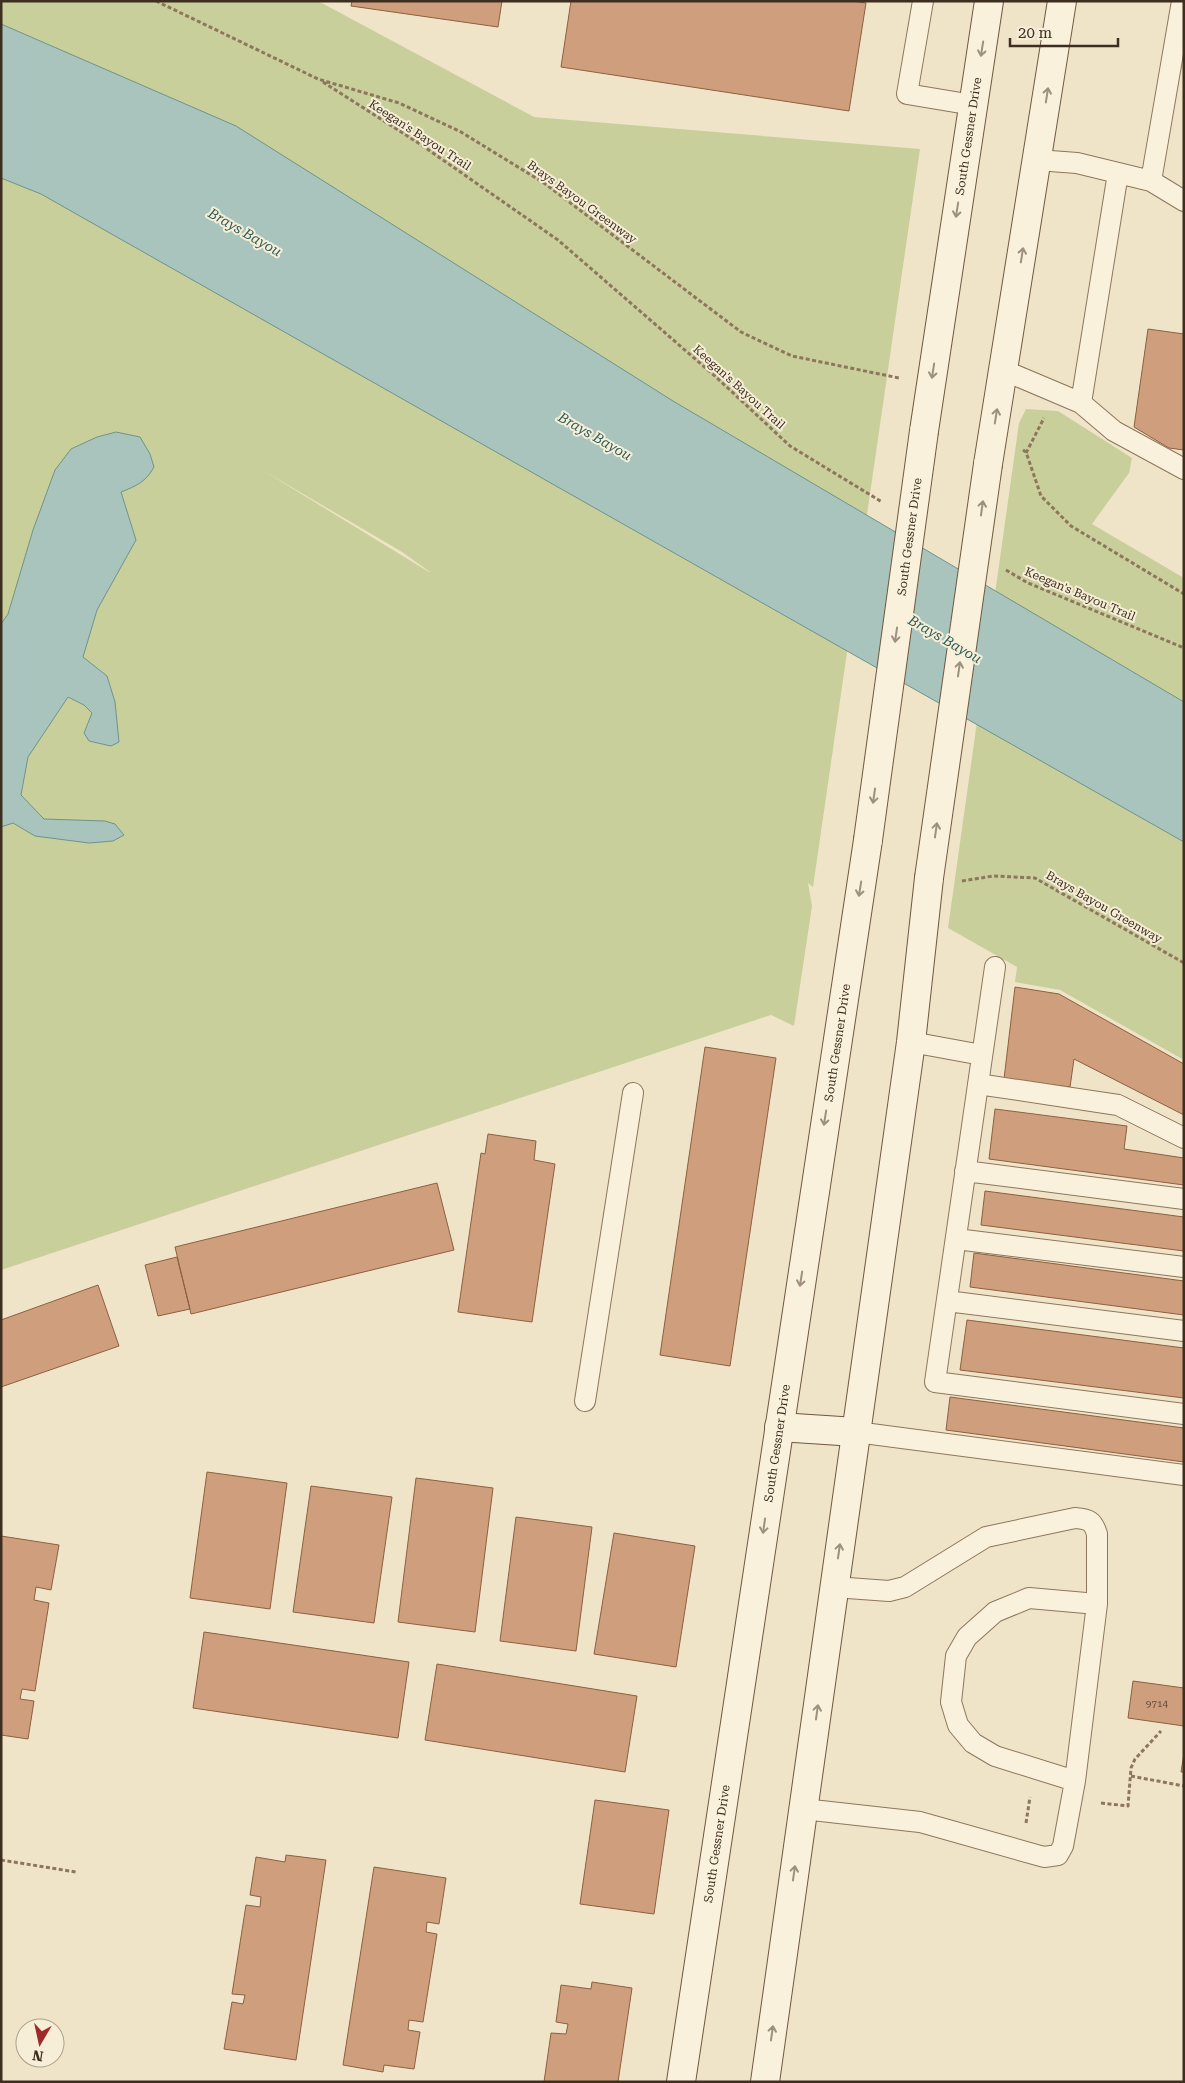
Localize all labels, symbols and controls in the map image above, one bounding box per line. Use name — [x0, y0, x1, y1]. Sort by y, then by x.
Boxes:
scale bar — [1010, 15, 1118, 47]
text: 20 m — [1018, 24, 1053, 42]
one-way arrow — [976, 41, 986, 57]
street label: South Gessner Drive — [953, 76, 984, 196]
one-way arrow — [1043, 87, 1053, 103]
street label: Keegan's Bayou Trail — [366, 97, 474, 173]
street label: Brays Bayou Greenway — [525, 158, 640, 247]
one-way arrow — [952, 202, 962, 218]
water label: Brays Bayou — [205, 204, 285, 260]
one-way arrow — [1017, 247, 1027, 263]
street label: Keegan's Bayou Trail — [690, 342, 788, 432]
one-way arrow — [928, 362, 938, 378]
water label: Brays Bayou — [555, 408, 635, 464]
one-way arrow — [991, 408, 1001, 424]
street label: South Gessner Drive — [895, 477, 925, 597]
one-way arrow — [977, 501, 987, 517]
street label: Keegan's Bayou Trail — [1023, 564, 1138, 624]
water label: Brays Bayou — [905, 611, 985, 667]
one-way arrow — [891, 627, 901, 643]
one-way arrow — [954, 662, 964, 678]
one-way arrow — [869, 788, 879, 804]
one-way arrow — [931, 822, 941, 838]
street label: Brays Bayou Greenway — [1043, 868, 1165, 946]
one-way arrow — [855, 880, 865, 896]
street label: South Gessner Drive — [822, 982, 853, 1103]
one-way arrow — [820, 1110, 830, 1126]
one-way arrow — [796, 1271, 806, 1287]
street label: South Gessner Drive — [761, 1383, 793, 1503]
one-way arrow — [758, 1518, 768, 1534]
one-way arrow — [834, 1543, 844, 1559]
house number: 9714 — [1146, 1698, 1169, 1709]
one-way arrow — [812, 1704, 822, 1720]
street label: South Gessner Drive — [701, 1783, 733, 1904]
one-way arrow — [790, 1865, 800, 1881]
north arrow — [15, 2018, 65, 2068]
one-way arrow — [767, 2026, 777, 2042]
text: N — [31, 2047, 45, 2065]

